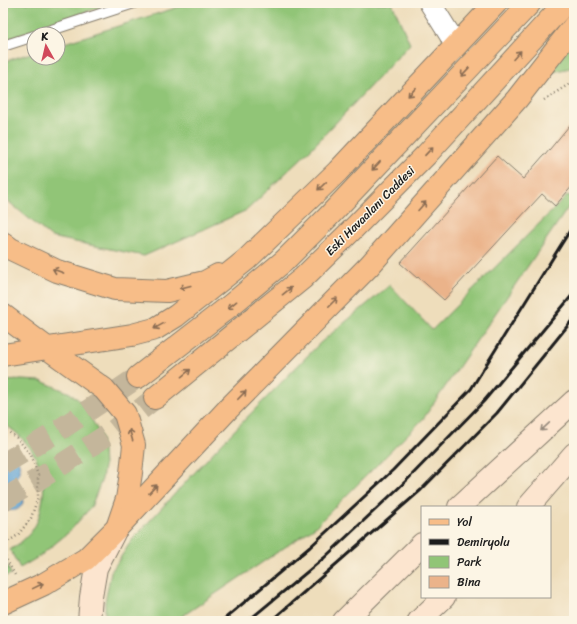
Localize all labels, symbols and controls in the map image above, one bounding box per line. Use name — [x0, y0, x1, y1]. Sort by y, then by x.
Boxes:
north arrow — [26, 26, 66, 66]
text: K — [39, 27, 51, 47]
one-way arrow — [512, 50, 522, 60]
one-way arrow — [460, 67, 470, 77]
one-way arrow — [407, 87, 416, 97]
one-way arrow — [424, 146, 434, 156]
street label: Eski Havaalanı Caddesi — [320, 160, 421, 261]
one-way arrow — [372, 161, 381, 171]
one-way arrow — [317, 181, 327, 191]
one-way arrow — [417, 201, 426, 212]
one-way arrow — [52, 267, 64, 275]
one-way arrow — [179, 283, 192, 291]
one-way arrow — [281, 287, 292, 296]
one-way arrow — [328, 297, 338, 307]
one-way arrow — [226, 300, 237, 309]
one-way arrow — [153, 323, 165, 330]
one-way arrow — [180, 369, 191, 378]
one-way arrow — [238, 389, 247, 400]
one-way arrow — [540, 423, 551, 432]
one-way arrow — [127, 429, 134, 442]
one-way arrow — [148, 484, 158, 494]
legend — [421, 506, 551, 598]
text: Yol — [457, 511, 472, 533]
text: Demiryolu — [457, 531, 510, 553]
text: Park — [457, 551, 482, 573]
text: Bina — [457, 571, 481, 593]
one-way arrow — [32, 582, 44, 589]

